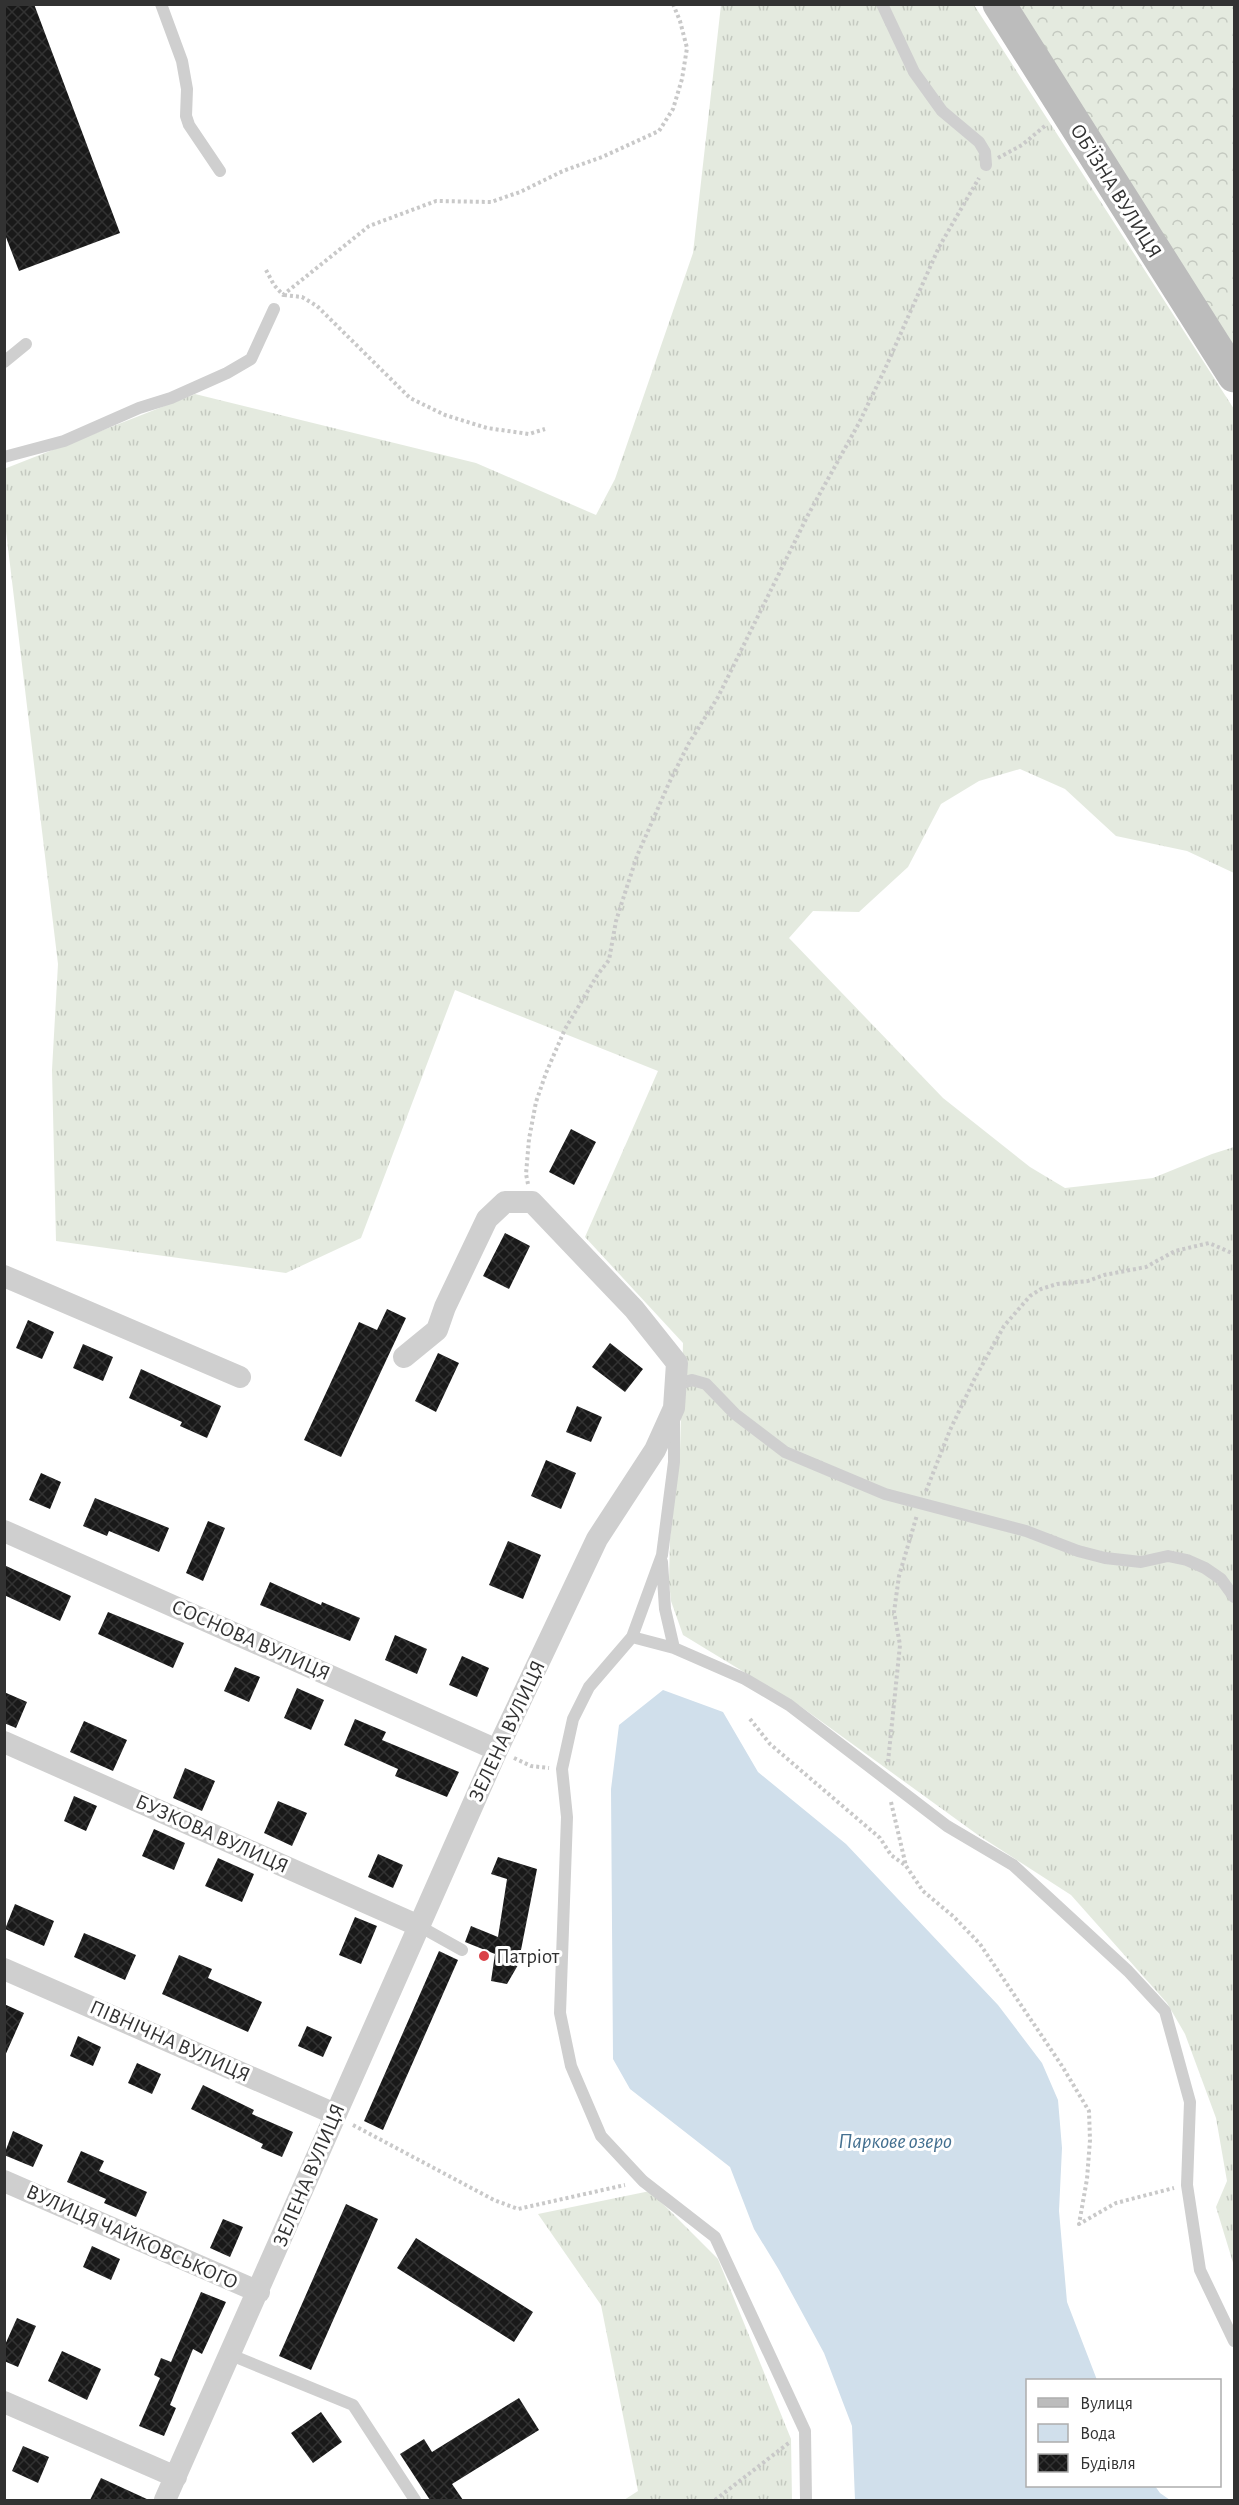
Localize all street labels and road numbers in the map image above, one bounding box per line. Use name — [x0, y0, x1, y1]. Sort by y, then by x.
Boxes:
street label: ОБ’ЇЗНА ВУЛИЦЯ — [1066, 120, 1166, 262]
street label: СОСНОВА ВУЛИЦЯ — [169, 1596, 333, 1684]
street label: ЗЕЛЕНА ВУЛИЦЯ — [465, 1657, 549, 1805]
street label: БУЗКОВА ВУЛИЦЯ — [132, 1791, 292, 1877]
street label: ПІВНІЧНА ВУЛИЦЯ — [87, 1996, 253, 2086]
street label: ЗЕЛЕНА ВУЛИЦЯ — [269, 2100, 349, 2250]
street label: ВУЛИЦЯ ЧАЙКОВСЬКОГО — [23, 2180, 241, 2293]

